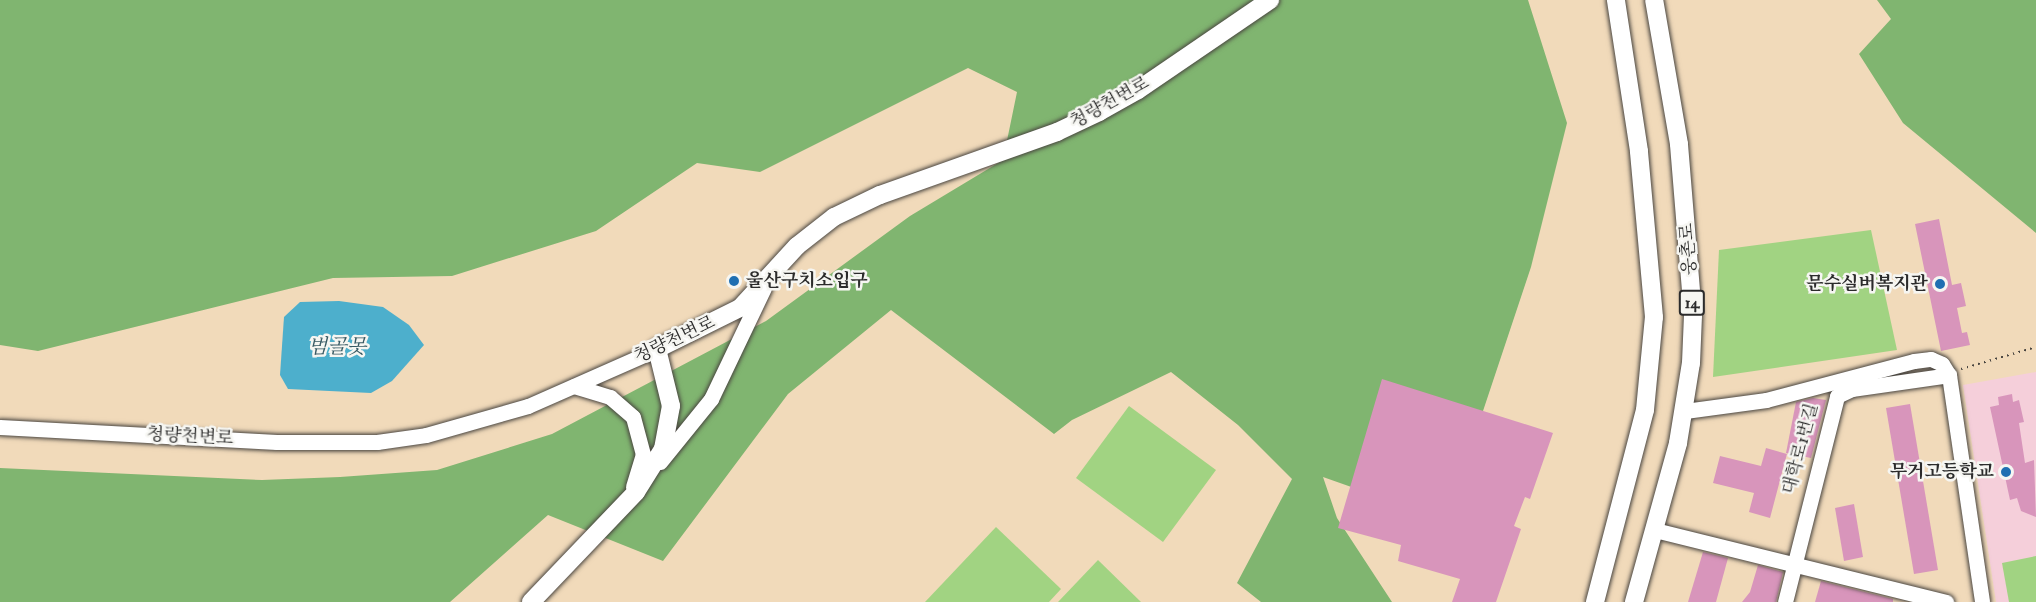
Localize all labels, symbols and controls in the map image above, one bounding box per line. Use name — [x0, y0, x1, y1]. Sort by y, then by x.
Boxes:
street label: 청량천변로 — [1067, 72, 1153, 134]
street label: 웅촌로 — [1676, 222, 1702, 276]
place label: 울산구치소입구 — [746, 270, 868, 292]
place label: 문수실버복지관 — [1806, 273, 1928, 295]
marker: 울산구치소입구 — [727, 274, 741, 288]
marker: 문수실버복지관 — [1933, 277, 1947, 291]
road number: 14 — [1678, 290, 1706, 316]
street label: 청량천변로 — [631, 312, 719, 368]
water label: 범골못 — [308, 334, 366, 358]
street label: 대학로1번길 — [1778, 401, 1824, 497]
street label: 청량천변로 — [146, 424, 234, 450]
place label: 무거고등학교 — [1890, 461, 1994, 483]
marker: 무거고등학교 — [1999, 465, 2013, 479]

